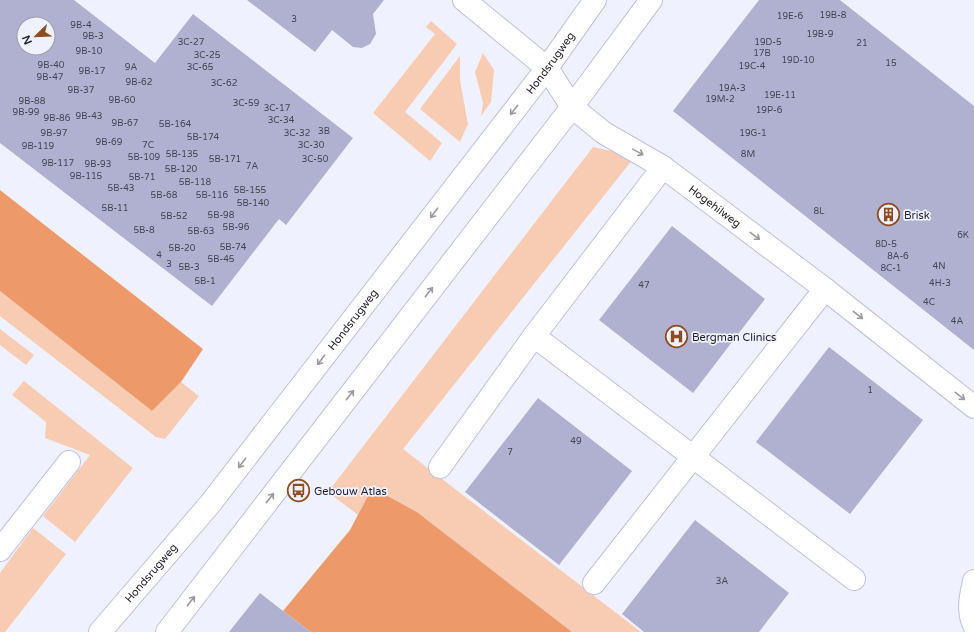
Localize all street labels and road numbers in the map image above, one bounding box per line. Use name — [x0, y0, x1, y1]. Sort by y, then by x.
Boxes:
street label: Hondsrugweg — [523, 29, 577, 96]
street label: Hogehilweg — [686, 182, 744, 230]
street label: Hondsrugweg — [325, 286, 380, 353]
street label: Hondsrugweg — [122, 541, 180, 605]

